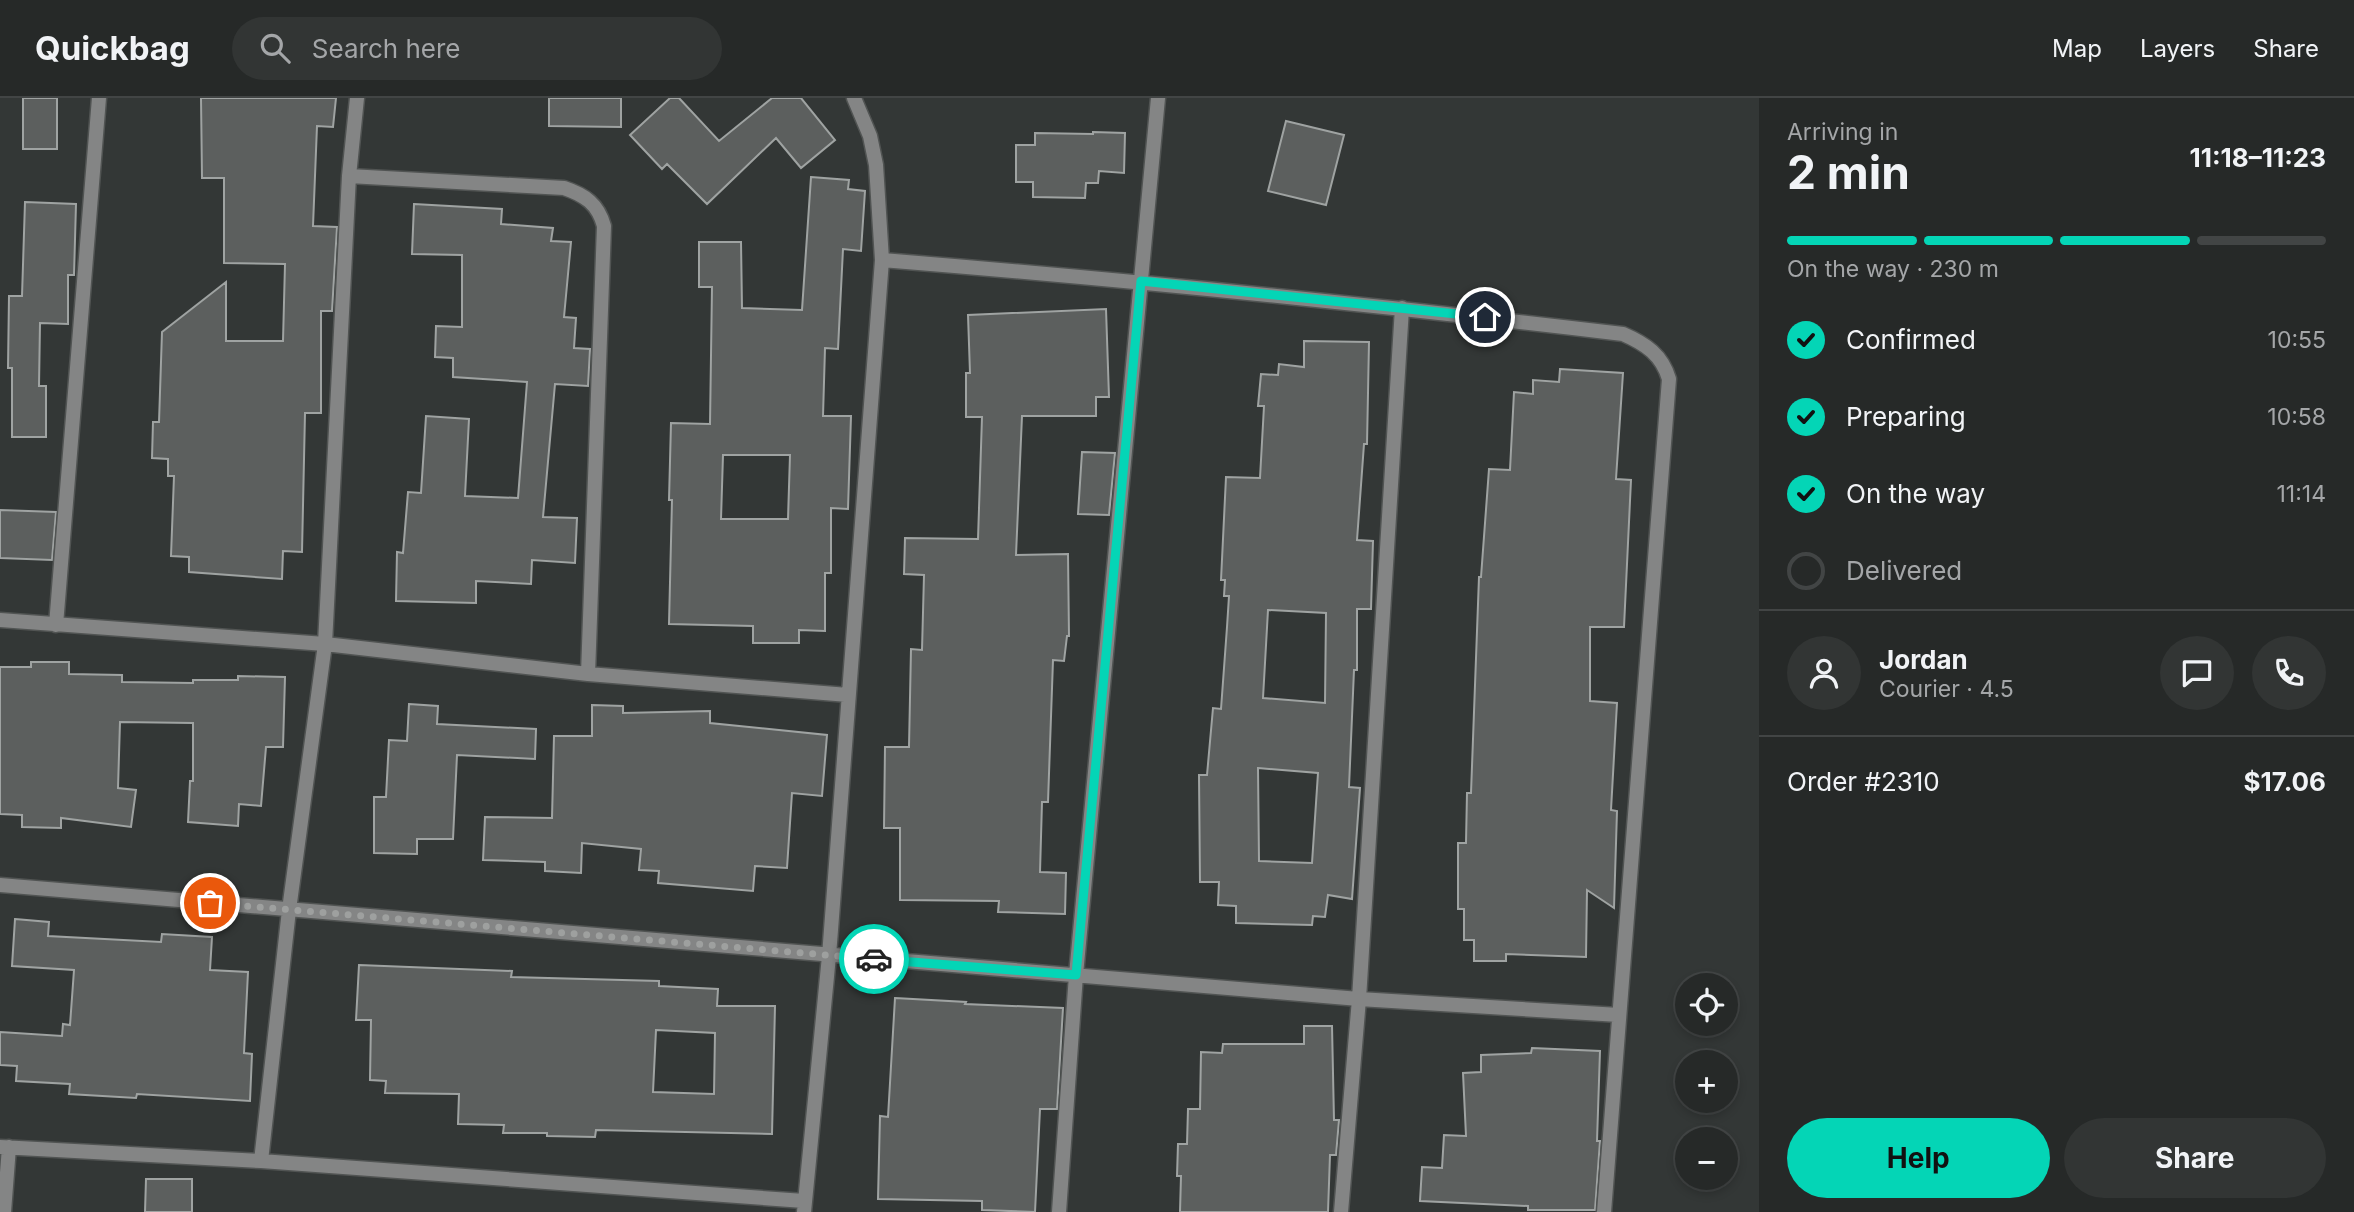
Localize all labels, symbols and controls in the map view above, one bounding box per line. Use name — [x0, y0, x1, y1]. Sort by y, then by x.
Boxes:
search box — [232, 17, 722, 80]
text: Quickbag — [35, 28, 190, 68]
icon: search — [256, 29, 294, 67]
text: Search here — [312, 33, 460, 64]
text: Map — [2052, 34, 2102, 63]
text: Layers — [2140, 34, 2215, 63]
text: Share — [2253, 34, 2319, 63]
text: Arriving in — [1787, 118, 1898, 146]
text: 11:18–11:23 — [2190, 142, 2326, 173]
text: 2 min — [1787, 144, 1910, 200]
text: On the way · 230 m — [1787, 255, 1999, 283]
pin — [1455, 287, 1515, 347]
icon: home — [1466, 298, 1504, 336]
icon: check — [1787, 321, 1825, 359]
text: Confirmed — [1846, 324, 1976, 355]
text: 10:55 — [2268, 326, 2326, 354]
icon: check — [1787, 398, 1825, 436]
text: Preparing — [1846, 401, 1966, 432]
text: 10:58 — [2267, 403, 2326, 431]
icon: check — [1787, 475, 1825, 513]
text: On the way — [1846, 478, 1985, 509]
text: 11:14 — [2276, 480, 2326, 508]
text: Delivered — [1846, 555, 1962, 586]
button: person — [1787, 636, 1861, 710]
button: chat — [2160, 636, 2234, 710]
button: phone — [2252, 636, 2326, 710]
text: Jordan — [1879, 644, 1968, 675]
text: Courier · 4.5 — [1879, 675, 2014, 703]
text: Order #2310 — [1787, 766, 1940, 797]
text: $17.06 — [2244, 766, 2326, 797]
pin — [180, 873, 240, 933]
icon: bag — [191, 884, 229, 922]
courier — [839, 924, 909, 994]
icon: car — [855, 940, 893, 978]
map controls — [1675, 973, 1738, 1190]
button: locate — [1675, 973, 1738, 1036]
button: + — [1675, 1050, 1738, 1113]
button: Help — [1787, 1118, 2050, 1198]
button: Share — [2064, 1118, 2326, 1198]
button: − — [1675, 1127, 1738, 1190]

